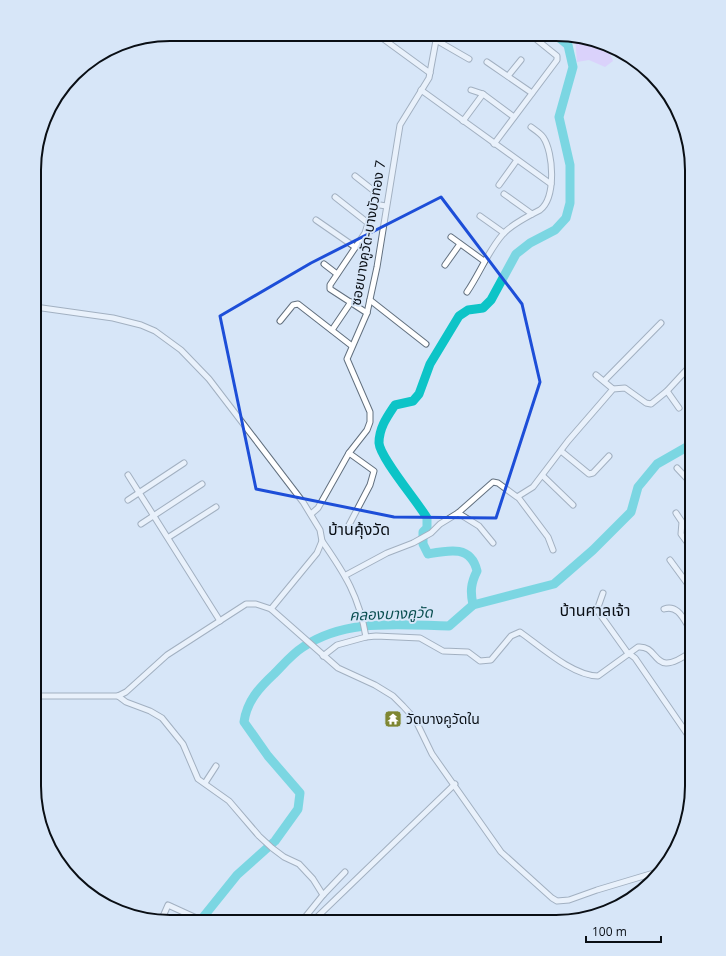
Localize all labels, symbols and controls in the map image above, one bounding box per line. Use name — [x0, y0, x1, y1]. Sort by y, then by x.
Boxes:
street label: ซอยบางคูวัด-บางบัวทอง 7 — [345, 159, 390, 307]
district label: บ้านคุ้งวัด — [328, 518, 390, 540]
district label: บ้านศาลเจ้า — [560, 599, 630, 621]
water label: คลองบางคูวัด — [349, 602, 434, 624]
temple icon: วัดบางคูวัดใน — [383, 709, 403, 729]
place label: วัดบางคูวัดใน — [406, 709, 480, 728]
scale bar — [586, 918, 661, 944]
text: 100 m — [592, 923, 627, 940]

